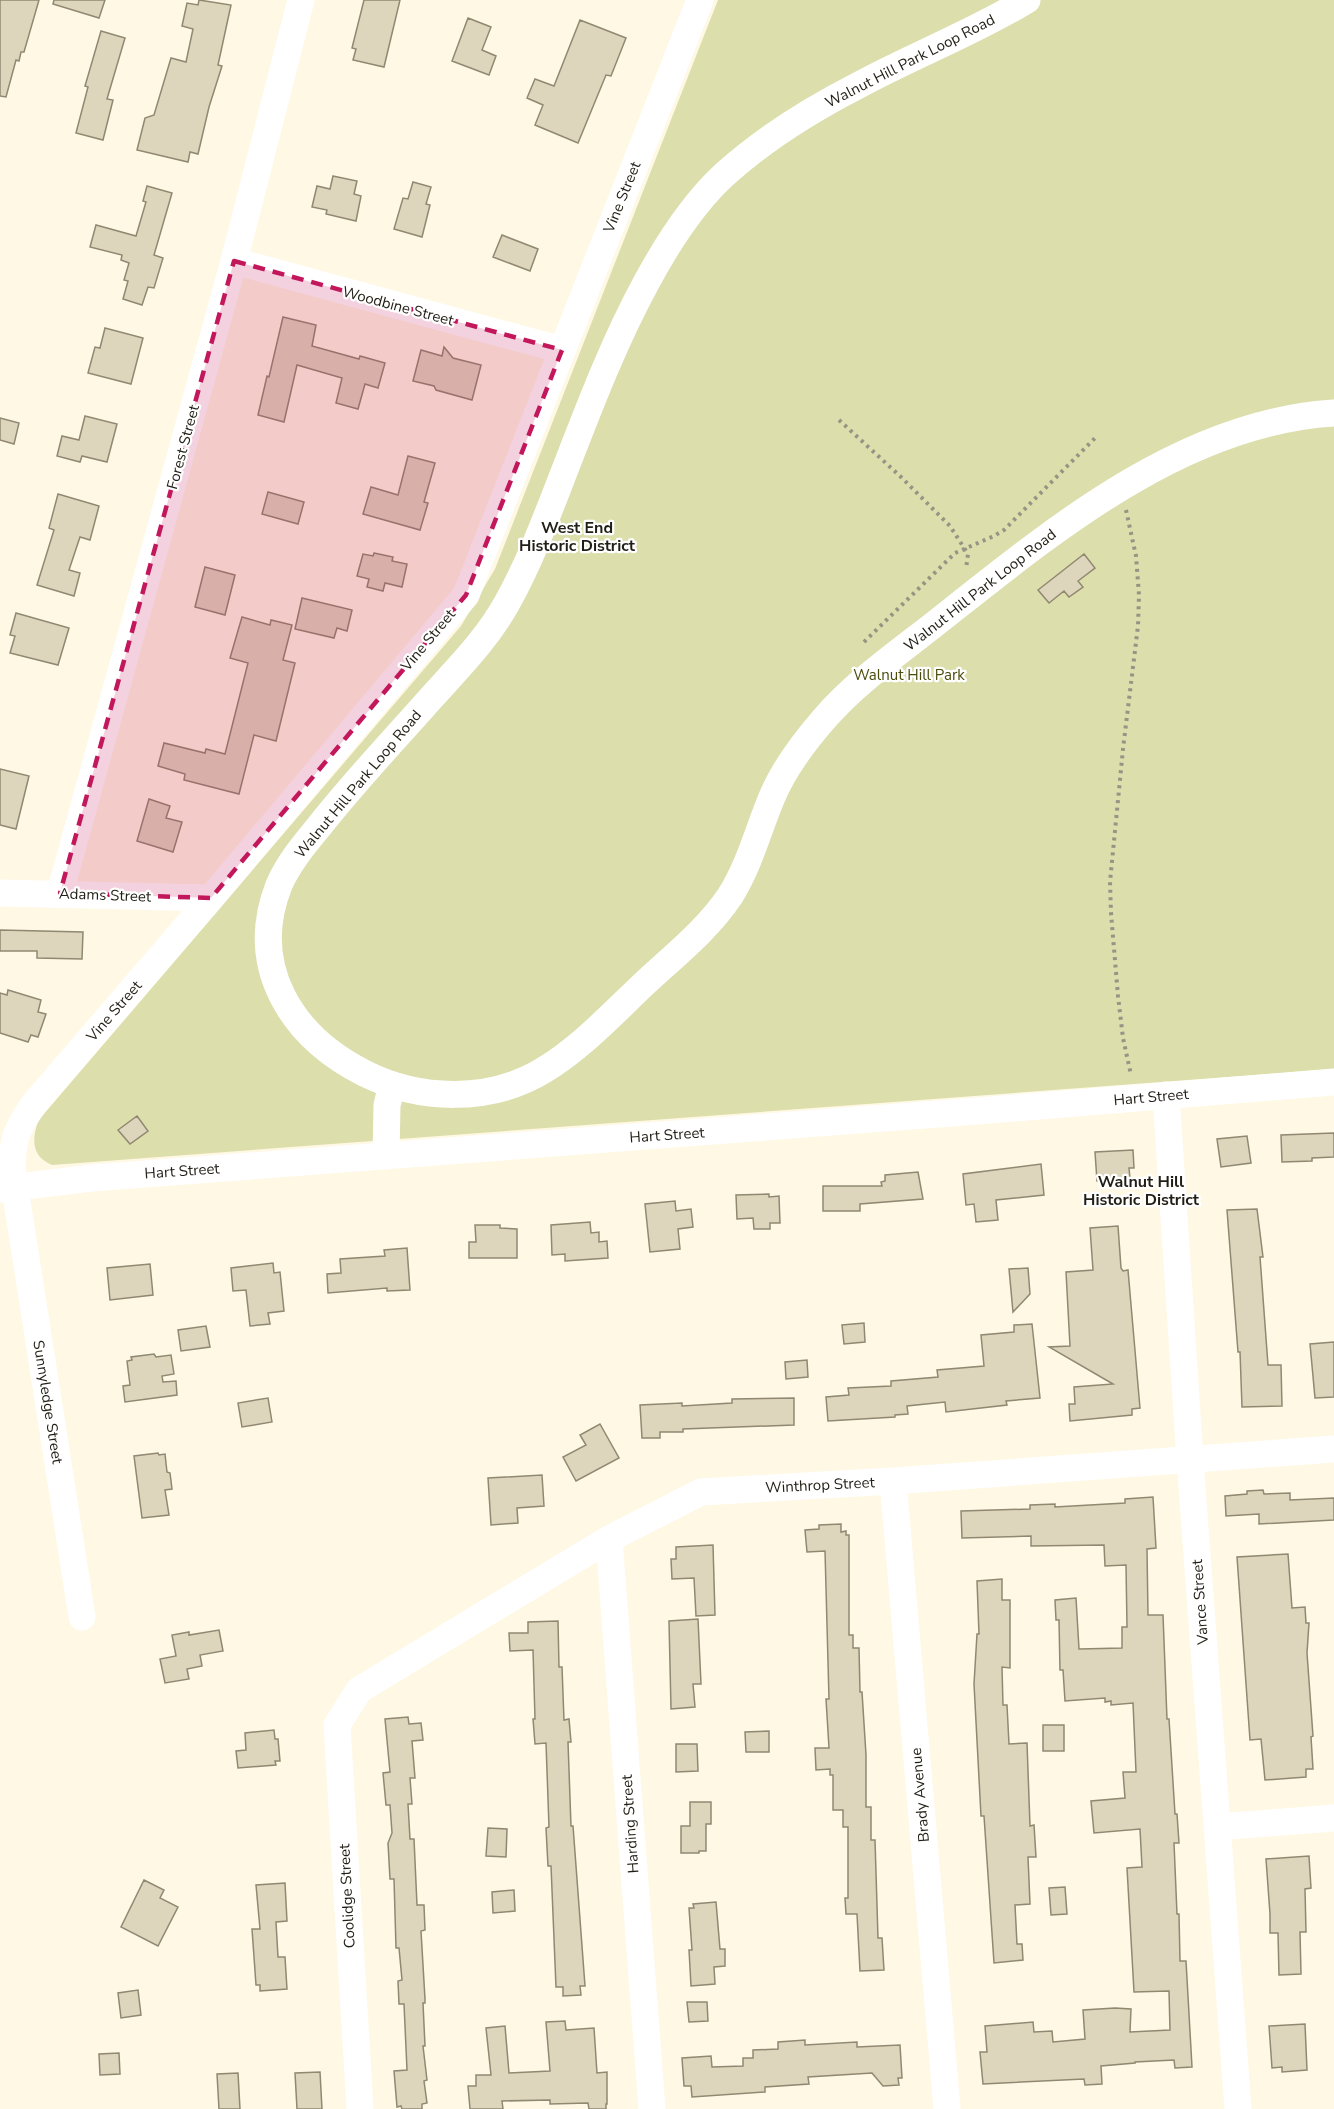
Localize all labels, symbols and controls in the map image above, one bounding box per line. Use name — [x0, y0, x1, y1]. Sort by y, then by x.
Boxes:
street label: Walnut Hill Park Loop Road — [822, 9, 998, 113]
street label: Vine Street — [598, 158, 646, 236]
street label: Woodbine Street — [340, 282, 457, 331]
street label: Forest Street — [162, 402, 204, 491]
district label: West End Historic District — [519, 517, 636, 557]
street label: Walnut Hill Park Loop Road — [900, 524, 1060, 656]
street label: Vine Street — [396, 604, 460, 676]
park label: Walnut Hill Park — [853, 665, 965, 685]
street label: Walnut Hill Park Loop Road — [290, 706, 426, 862]
street label: Adams Street — [58, 883, 152, 907]
street label: Vine Street — [81, 976, 147, 1047]
street label: Hart Street — [1113, 1084, 1190, 1110]
street label: Hart Street — [629, 1122, 706, 1148]
street label: Hart Street — [144, 1158, 221, 1184]
district label: Walnut Hill Historic District — [1083, 1171, 1200, 1211]
street label: Sunnyledge Street — [28, 1339, 68, 1466]
street label: Winthrop Street — [765, 1472, 876, 1498]
street label: Vance Street — [1187, 1558, 1213, 1646]
street label: Brady Avenue — [906, 1747, 934, 1843]
street label: Harding Street — [617, 1773, 643, 1874]
street label: Coolidge Street — [334, 1843, 360, 1949]

